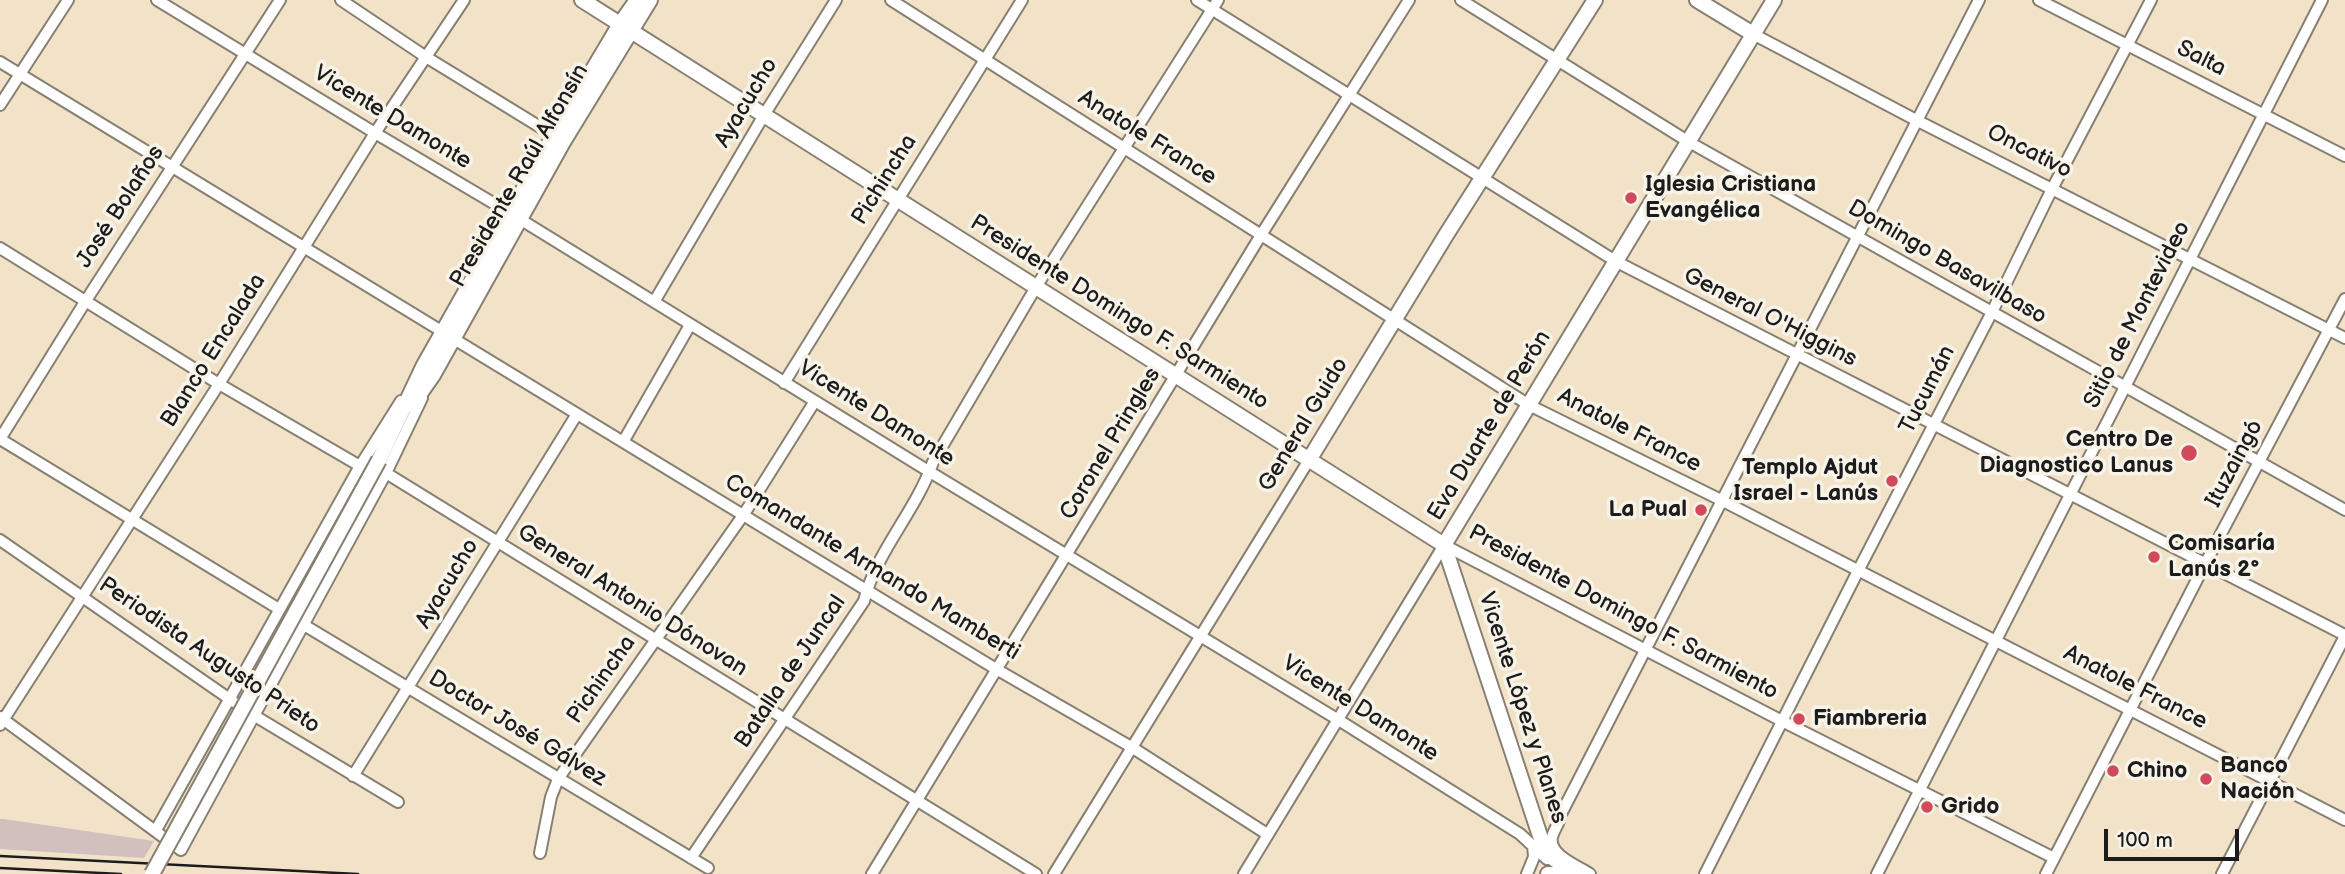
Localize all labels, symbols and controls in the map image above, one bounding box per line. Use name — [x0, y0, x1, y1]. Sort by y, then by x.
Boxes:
street label: Salta — [2172, 35, 2230, 83]
street label: Ayacucho — [710, 53, 784, 153]
street label: Presidente Raúl Alfonsín — [445, 59, 595, 293]
street label: Vicente Damonte — [308, 60, 476, 176]
street label: Anatole France — [1073, 85, 1221, 191]
street label: Oncativo — [1982, 119, 2076, 185]
street label: Pichincha — [847, 130, 923, 230]
street label: José Bolaños — [71, 141, 171, 273]
place label: Iglesia Cristiana Evangélica — [1645, 171, 1816, 225]
marker: Iglesia Cristiana Evangélica — [1623, 190, 1639, 206]
street label: Domingo Basavilbaso — [1843, 195, 2051, 331]
street label: Presidente Domingo F. Sarmiento — [965, 210, 1273, 416]
street label: Sitio de Montevideo — [2079, 217, 2197, 413]
street label: General O'Higgins — [1679, 262, 1861, 374]
street label: Blanco Encalada — [156, 269, 272, 433]
street label: Eva Duarte de Perón — [1422, 326, 1558, 526]
street label: Tucumán — [1894, 341, 1962, 439]
street label: General Guido — [1253, 353, 1355, 497]
street label: Vicente Damonte — [793, 355, 959, 473]
street label: Coronel Pringles — [1055, 363, 1167, 525]
street label: Anatole France — [1552, 383, 1706, 479]
street label: Ituzaingó — [2200, 415, 2270, 513]
place label: Centro De Diagnostico Lanus — [1980, 426, 2173, 480]
marker: Centro De Diagnostico Lanus — [2179, 443, 2199, 463]
place label: Templo Ajdut Israel - Lanús — [1733, 454, 1878, 508]
street label: Comandante Armando Mamberti — [719, 469, 1025, 667]
marker: Templo Ajdut Israel - Lanús — [1884, 473, 1900, 489]
place label: La Pual — [1608, 496, 1687, 524]
marker: La Pual — [1693, 502, 1709, 518]
street label: General Antonio Dónovan — [512, 519, 752, 683]
street label: Presidente Domingo F. Sarmiento — [1464, 519, 1782, 707]
place label: Comisaría Lanús 2° — [2168, 530, 2275, 584]
street label: Ayacucho — [411, 534, 485, 634]
marker: Comisaría Lanús 2° — [2146, 549, 2162, 565]
street label: Periodista Augusto Prieto — [93, 572, 325, 740]
street label: Vicente López y Planes — [1472, 589, 1572, 827]
street label: Batalla de Juncal — [730, 590, 852, 754]
street label: Pichincha — [562, 631, 642, 729]
street label: Anatole France — [2058, 640, 2212, 736]
street label: Vicente Damonte — [1277, 650, 1443, 768]
street label: Doctor José Gálvez — [423, 665, 611, 793]
place label: Fiambreria — [1813, 705, 1927, 733]
marker: Fiambreria — [1791, 711, 1807, 727]
place label: Banco Nación — [2220, 752, 2295, 806]
place label: Chino — [2127, 757, 2187, 785]
marker: Chino — [2105, 763, 2121, 779]
marker: Banco Nación — [2198, 771, 2214, 787]
place label: Grido — [1941, 793, 1999, 821]
marker: Grido — [1919, 799, 1935, 815]
scale bar — [2107, 814, 2242, 858]
text: 100 m — [2117, 828, 2173, 853]

